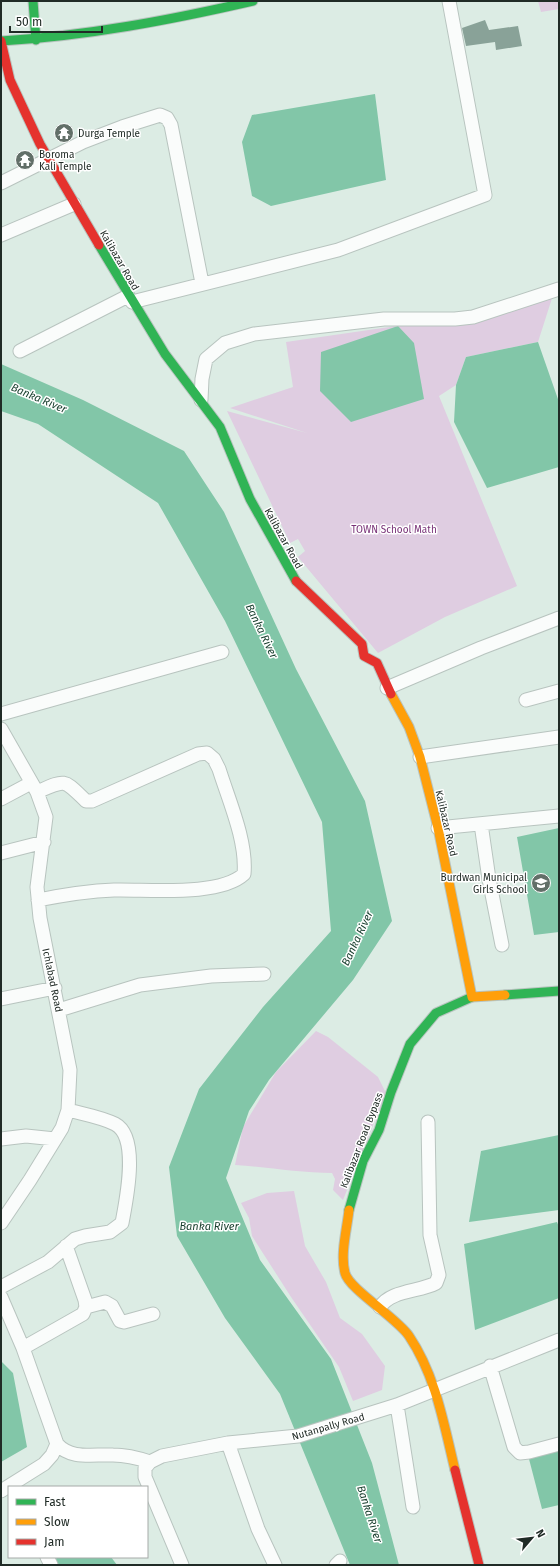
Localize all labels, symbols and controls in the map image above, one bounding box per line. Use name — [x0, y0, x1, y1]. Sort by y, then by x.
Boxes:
scale bar — [10, 8, 102, 34]
text: 50 m — [16, 15, 42, 29]
temple icon: Durga Temple — [53, 122, 75, 144]
place label: Durga Temple — [78, 128, 140, 140]
temple icon: Boroma Kali Temple — [14, 149, 36, 171]
place label: Boroma Kali Temple — [39, 149, 91, 173]
street label: Kalibazar Road — [97, 228, 141, 293]
water label: Banka River — [9, 381, 69, 416]
street label: Kalibazar Road — [262, 506, 305, 571]
park label: TOWN School Math — [351, 524, 437, 536]
water label: Banka River — [243, 602, 281, 661]
street label: Kalibazar Road — [433, 789, 459, 857]
place label: Burdwan Municipal Girls School — [441, 872, 527, 896]
school or university icon: Burdwan Municipal Girls School — [530, 872, 552, 894]
water label: Banka River — [339, 908, 376, 968]
street label: Ichlabad Road — [39, 947, 65, 1013]
street label: Kalibazar Road Bypass — [338, 1091, 386, 1190]
water label: Banka River — [179, 1220, 239, 1233]
street label: Nutanpally Road — [291, 1411, 366, 1443]
water label: Banka River — [354, 1484, 385, 1545]
legend — [8, 1486, 148, 1558]
text: Fast — [44, 1495, 66, 1509]
text: Slow — [44, 1515, 70, 1529]
north arrow — [512, 1518, 552, 1558]
text: N — [533, 1527, 548, 1540]
text: Jam — [44, 1535, 64, 1549]

